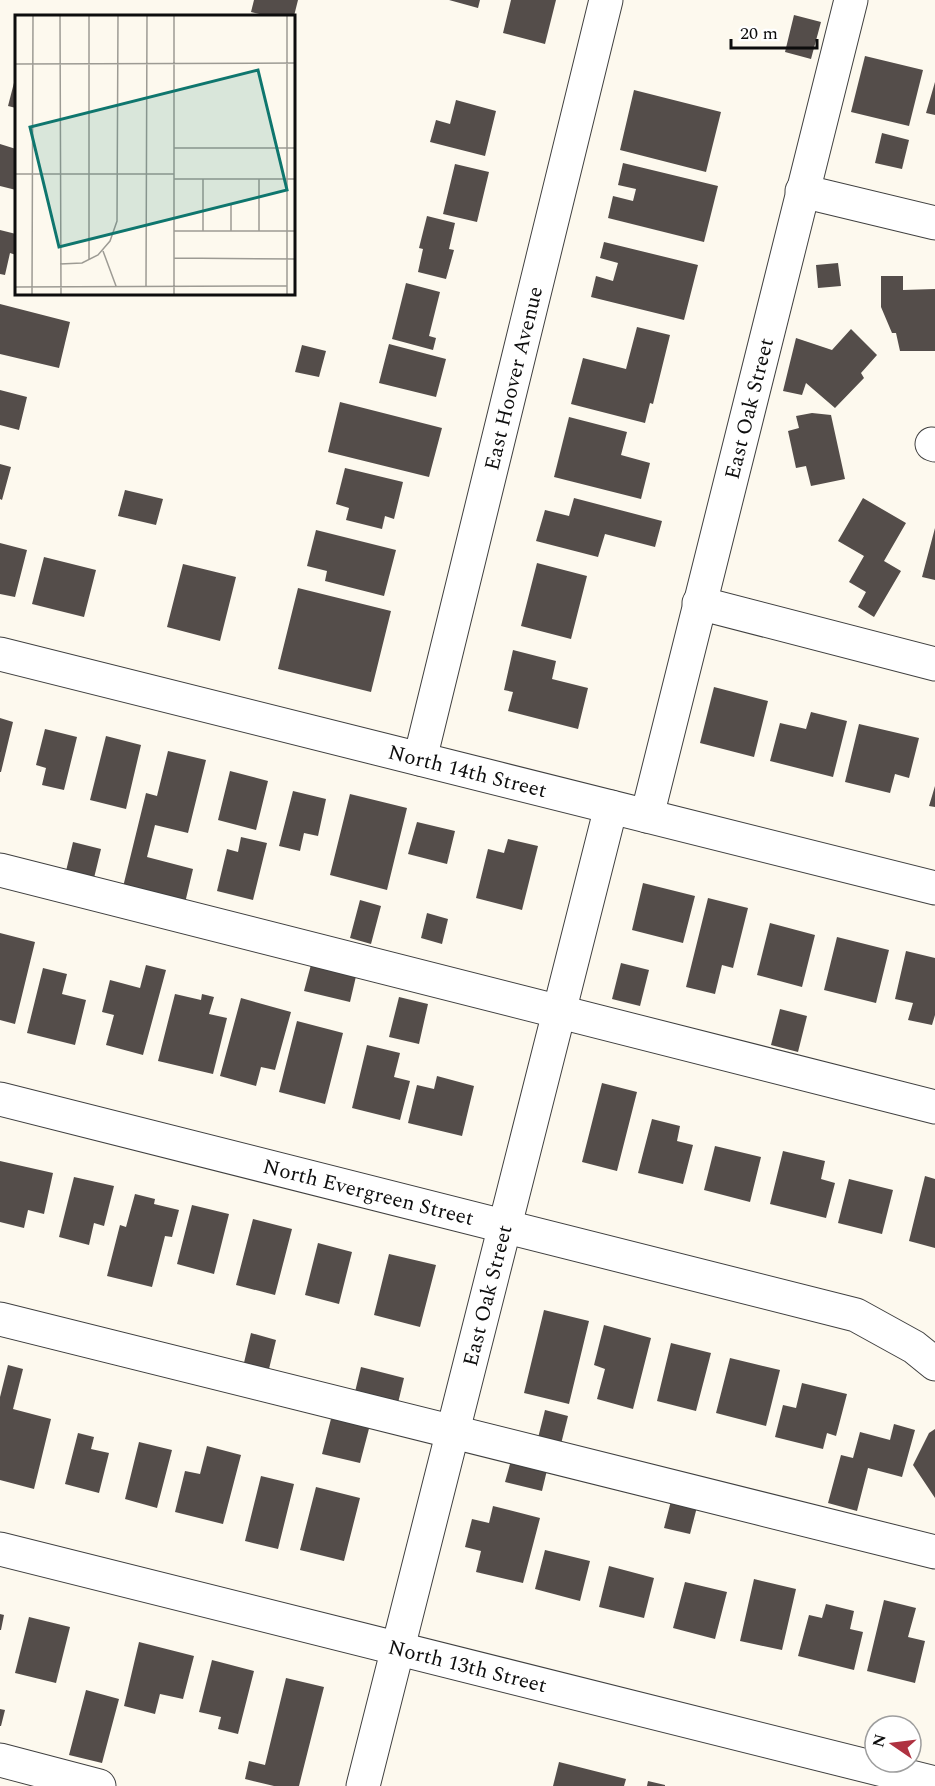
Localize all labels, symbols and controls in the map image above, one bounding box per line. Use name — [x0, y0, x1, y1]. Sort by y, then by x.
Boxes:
scale bar — [731, 12, 816, 50]
inset map — [15, 15, 296, 296]
text: 20 m — [740, 20, 778, 47]
street label: East Hoover Avenue — [476, 283, 552, 474]
street label: East Oak Street — [717, 335, 783, 483]
street label: North 14th Street — [385, 737, 550, 807]
street label: North Evergreen Street — [259, 1151, 477, 1235]
street label: East Oak Street — [455, 1222, 522, 1370]
street label: North 13th Street — [385, 1632, 550, 1702]
north arrow — [863, 1714, 923, 1774]
text: N — [866, 1731, 893, 1750]

